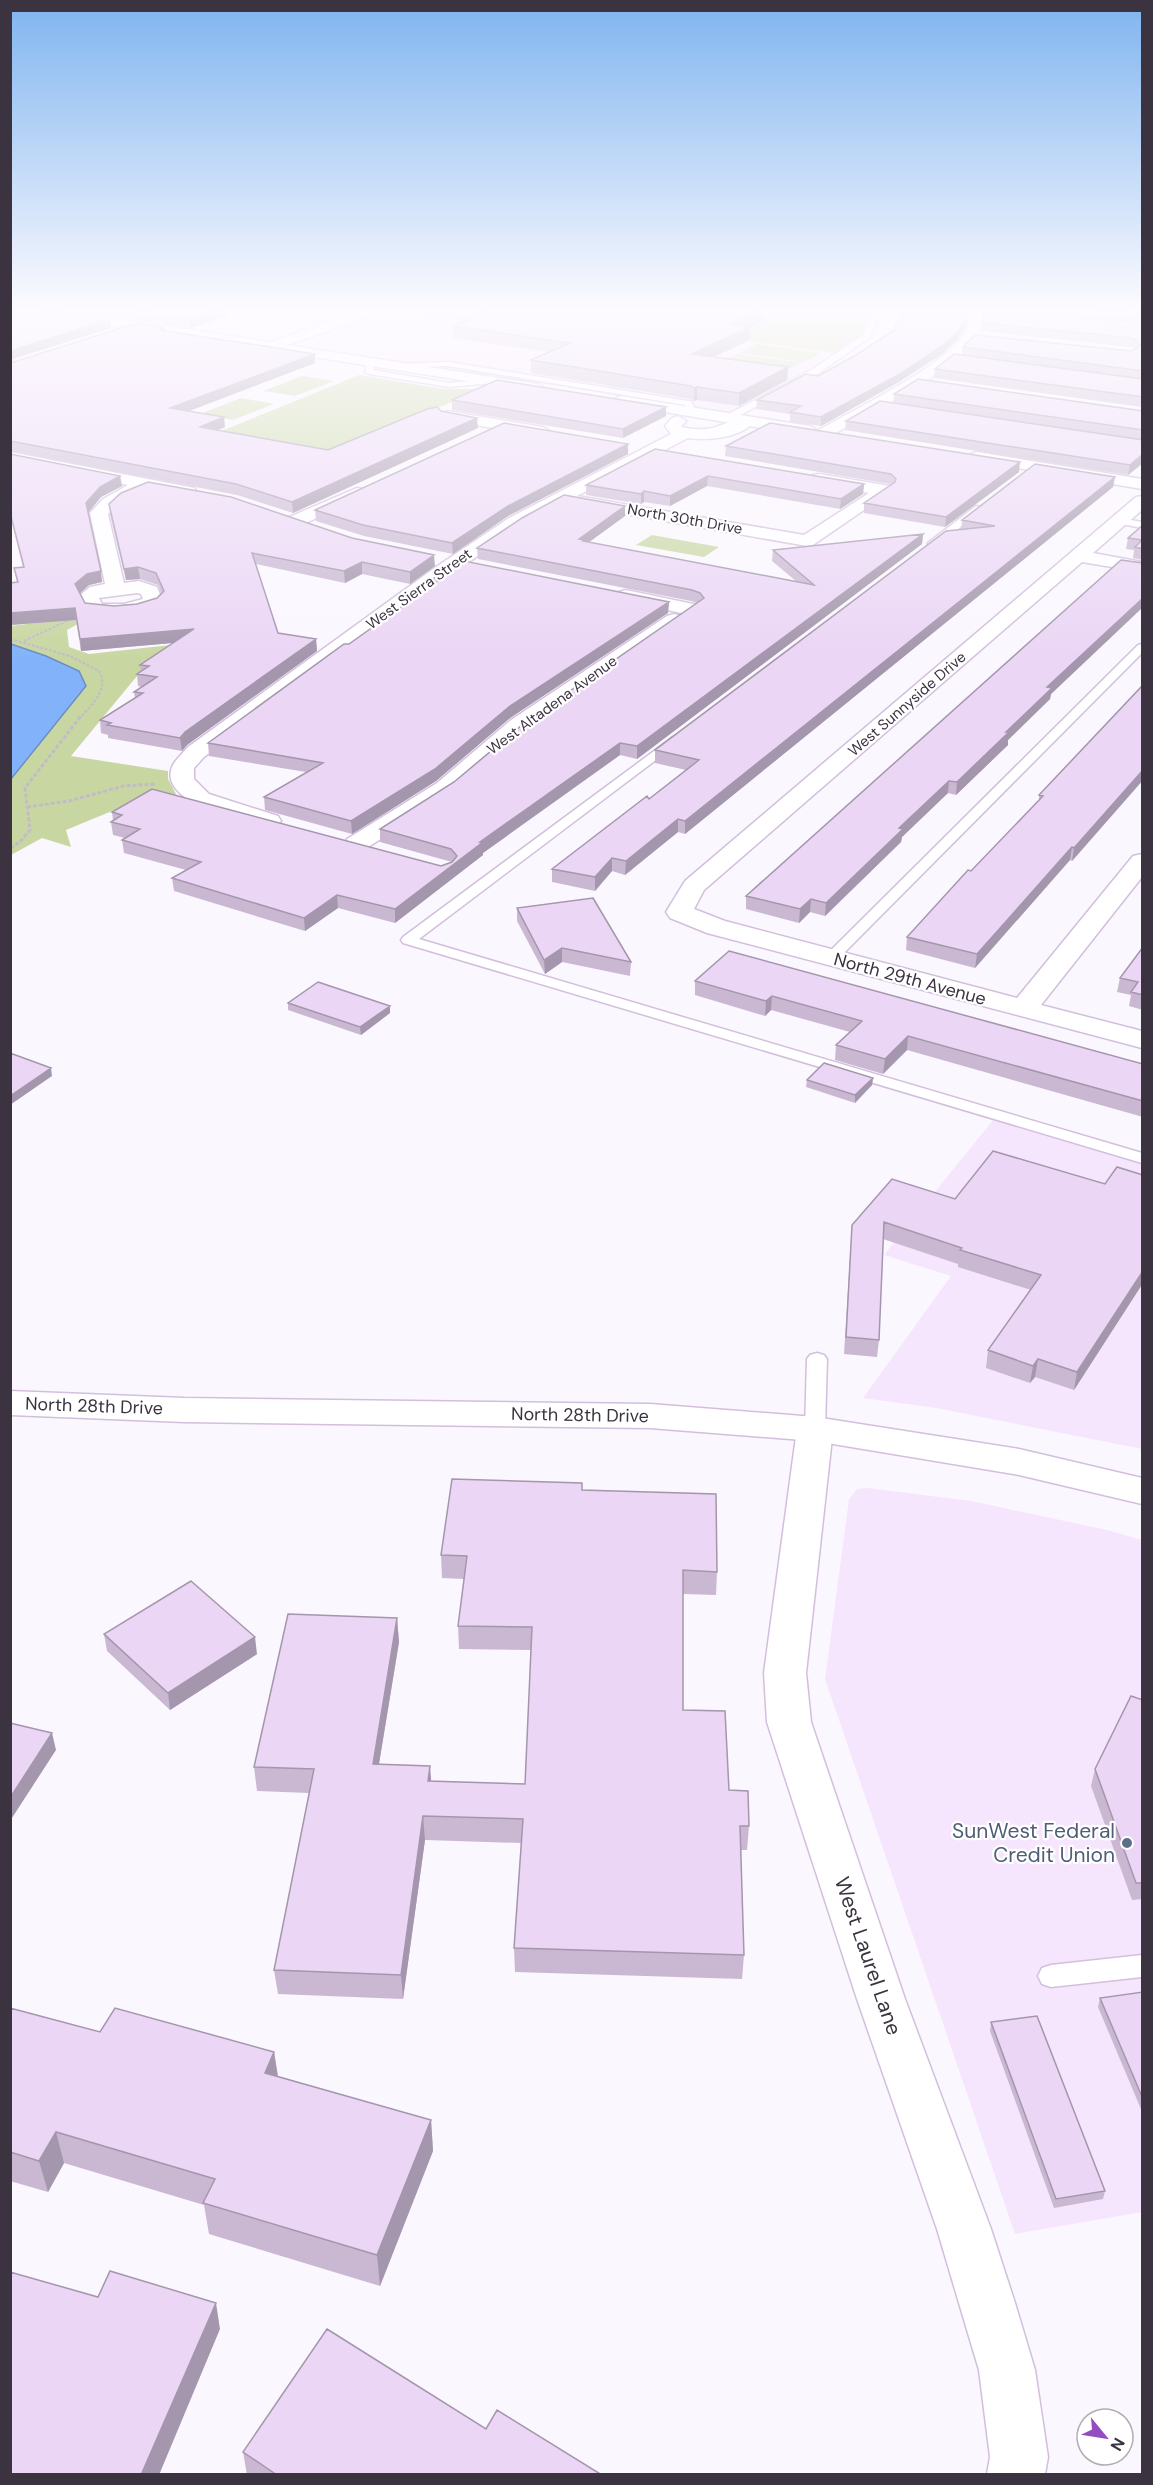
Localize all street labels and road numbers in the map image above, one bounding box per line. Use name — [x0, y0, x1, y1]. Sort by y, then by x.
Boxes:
street label: North 30th Drive — [626, 499, 744, 539]
street label: West Sierra Street — [362, 544, 476, 634]
street label: West Sunnyside Drive — [844, 647, 970, 761]
street label: West Altadena Avenue — [483, 651, 621, 759]
street label: North 29th Avenue — [831, 947, 989, 1011]
street label: North 28th Drive — [25, 1392, 163, 1420]
street label: North 28th Drive — [511, 1402, 649, 1428]
street label: West Laurel Lane — [828, 1873, 908, 2039]

